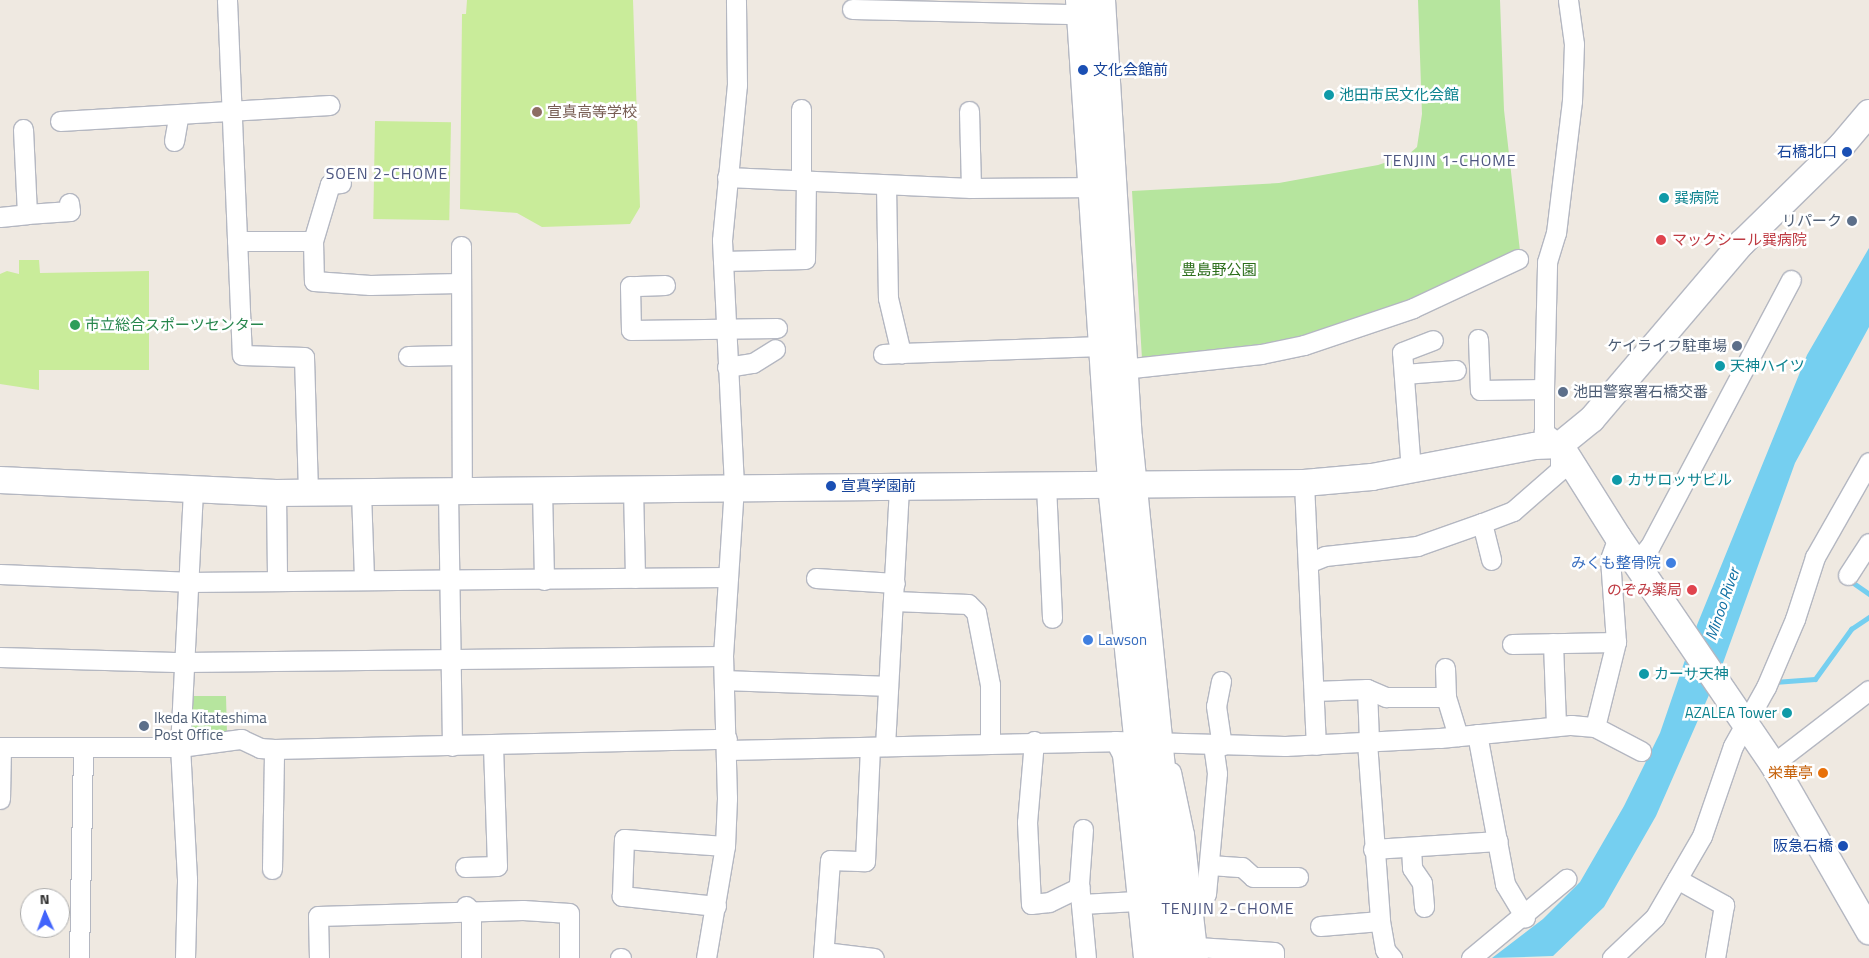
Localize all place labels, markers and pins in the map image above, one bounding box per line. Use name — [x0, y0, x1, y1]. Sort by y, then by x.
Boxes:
place label: 文化会館前 — [1093, 61, 1168, 79]
marker: 文化会館前 — [1077, 64, 1089, 76]
place label: 池田市民文化会館 — [1339, 86, 1459, 104]
marker: 池田市民文化会館 — [1323, 89, 1335, 101]
place label: 宣真高等学校 — [547, 103, 637, 121]
marker: 宣真高等学校 — [531, 106, 543, 118]
place label: 石橋北口 — [1777, 143, 1837, 161]
marker: 石橋北口 — [1841, 146, 1853, 158]
place label: 巽病院 — [1674, 189, 1719, 207]
marker: 巽病院 — [1658, 192, 1670, 204]
place label: リパーク — [1782, 212, 1842, 230]
marker: リパーク — [1846, 215, 1858, 227]
place label: マックシール巽病院 — [1672, 231, 1807, 249]
marker: マックシール巽病院 — [1654, 233, 1668, 247]
place label: 市立総合スポーツセンター — [85, 316, 265, 334]
marker: 市立総合スポーツセンター — [69, 319, 81, 331]
place label: ケイライフ駐車場 — [1607, 337, 1727, 355]
marker: ケイライフ駐車場 — [1731, 340, 1743, 352]
place label: 天神ハイツ — [1730, 357, 1805, 375]
marker: 天神ハイツ — [1714, 360, 1726, 372]
place label: 池田警察署石橋交番 — [1573, 383, 1708, 401]
marker: 池田警察署石橋交番 — [1557, 386, 1569, 398]
place label: カサロッサビル — [1627, 471, 1732, 489]
marker: カサロッサビル — [1611, 474, 1623, 486]
place label: 宣真学園前 — [841, 477, 916, 495]
marker: 宣真学園前 — [825, 480, 837, 492]
place label: みくも整骨院 — [1571, 554, 1661, 572]
marker: みくも整骨院 — [1665, 557, 1677, 569]
place label: のぞみ薬局 — [1607, 581, 1682, 599]
marker: のぞみ薬局 — [1686, 584, 1698, 596]
place label: Lawson — [1098, 631, 1147, 649]
marker: Lawson — [1082, 634, 1094, 646]
place label: カーサ天神 — [1654, 665, 1729, 683]
marker: カーサ天神 — [1638, 668, 1650, 680]
place label: AZALEA Tower — [1685, 704, 1777, 722]
marker: AZALEA Tower — [1781, 707, 1793, 719]
place label: Ikeda Kitateshima Post Office — [154, 708, 267, 743]
marker: Ikeda Kitateshima Post Office — [138, 720, 150, 732]
place label: 栄華亭 — [1768, 764, 1813, 782]
marker: 栄華亭 — [1817, 767, 1829, 779]
place label: 阪急石橋 — [1773, 837, 1833, 855]
marker: 阪急石橋 — [1837, 840, 1849, 852]

